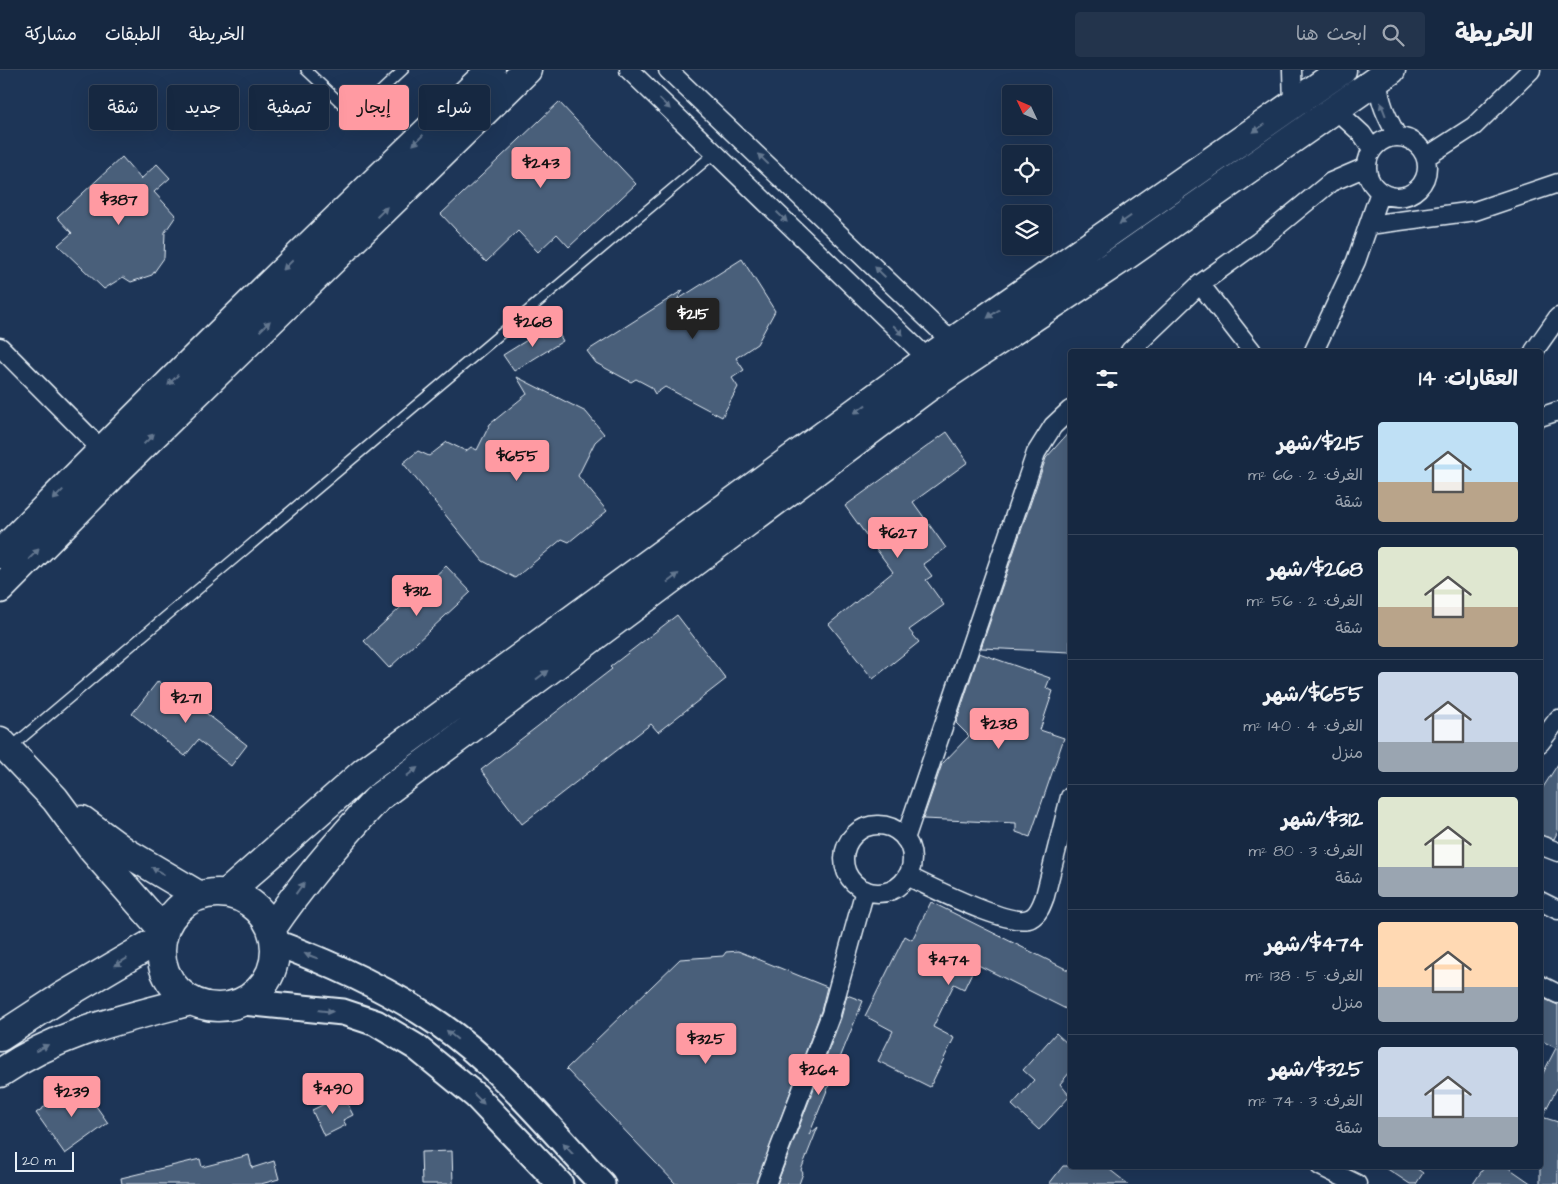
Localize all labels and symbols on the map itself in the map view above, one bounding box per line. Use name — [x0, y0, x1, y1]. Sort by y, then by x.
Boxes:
north arrow — [1002, 85, 1052, 135]
one-way arrow — [658, 98, 670, 110]
one-way arrow — [1379, 102, 1387, 116]
one-way arrow — [1252, 123, 1266, 133]
one-way arrow — [412, 134, 424, 146]
pin: $243 — [511, 146, 571, 189]
one-way arrow — [758, 153, 770, 165]
pin: $387 — [89, 184, 149, 226]
one-way arrow — [375, 206, 387, 218]
one-way arrow — [775, 210, 787, 222]
one-way arrow — [1118, 215, 1132, 225]
one-way arrow — [282, 259, 294, 271]
one-way arrow — [874, 267, 886, 279]
pin: $215 — [663, 298, 723, 340]
pin: $268 — [503, 306, 563, 348]
one-way arrow — [986, 309, 1000, 319]
one-way arrow — [259, 320, 271, 332]
one-way arrow — [892, 324, 904, 336]
one-way arrow — [167, 373, 179, 385]
one-way arrow — [854, 404, 867, 414]
one-way arrow — [143, 434, 155, 446]
pin: $655 — [487, 440, 547, 482]
one-way arrow — [52, 488, 64, 500]
pin: $627 — [868, 516, 928, 559]
one-way arrow — [28, 548, 40, 560]
one-way arrow — [666, 573, 680, 583]
pin: $312 — [387, 574, 447, 617]
one-way arrow — [535, 670, 548, 681]
pin: $271 — [156, 682, 216, 724]
pin: $238 — [969, 708, 1029, 750]
one-way arrow — [405, 767, 418, 778]
one-way arrow — [152, 867, 165, 876]
one-way arrow — [294, 882, 304, 895]
pin: $474 — [919, 944, 979, 986]
one-way arrow — [303, 952, 318, 960]
one-way arrow — [114, 957, 127, 966]
one-way arrow — [319, 1007, 335, 1015]
pin: $325 — [676, 1022, 736, 1065]
one-way arrow — [447, 1029, 459, 1041]
one-way arrow — [34, 1044, 49, 1052]
pin: $264 — [789, 1054, 849, 1096]
pin: $490 — [303, 1072, 363, 1115]
pin: $239 — [42, 1076, 102, 1118]
one-way arrow — [473, 1093, 485, 1105]
one-way arrow — [562, 1143, 574, 1155]
scale bar — [15, 1149, 74, 1172]

